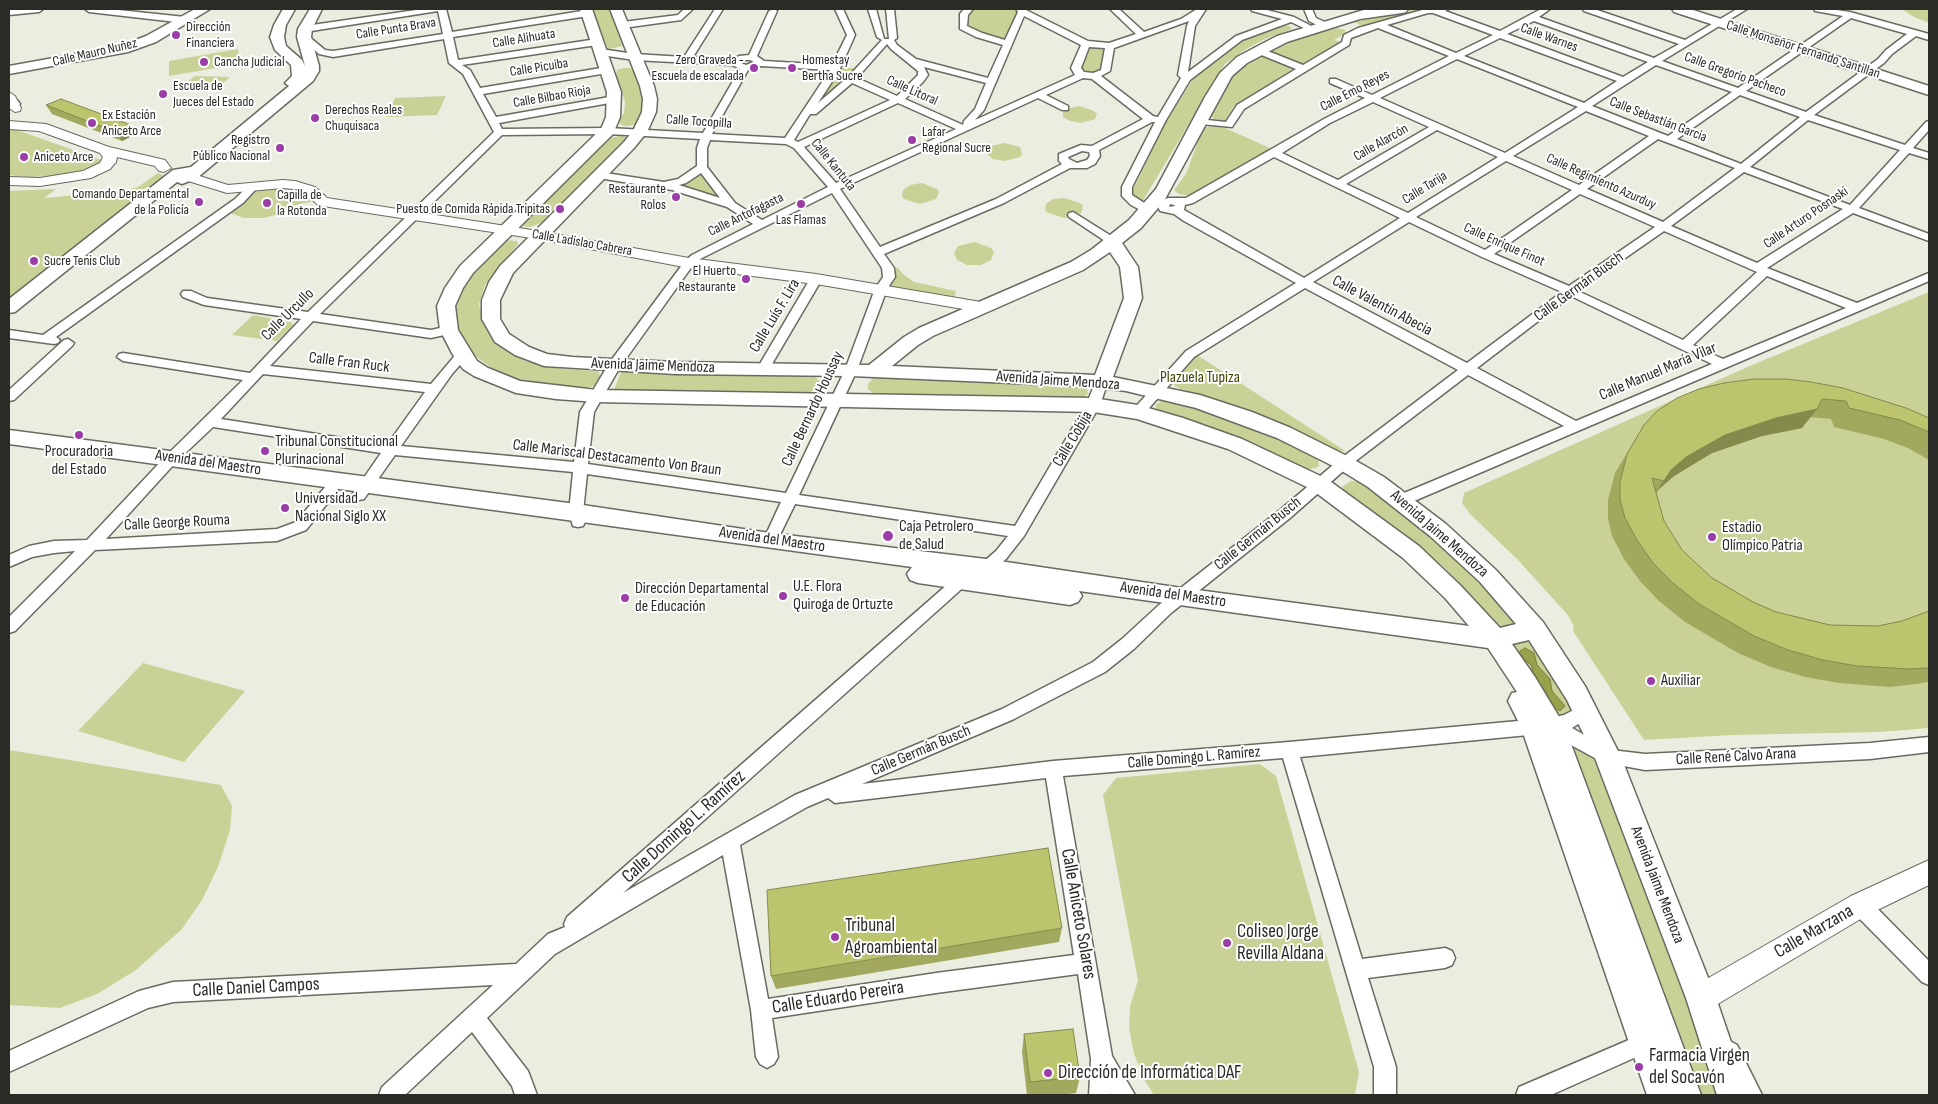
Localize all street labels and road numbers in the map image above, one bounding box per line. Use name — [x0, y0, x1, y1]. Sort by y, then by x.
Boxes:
street label: Calle Punta Brava — [355, 14, 437, 44]
street label: Calle Monseñor Fernando Santillan — [1724, 17, 1882, 83]
street label: Calle Warnes — [1518, 20, 1580, 56]
street label: Calle Alihuata — [491, 26, 557, 52]
street label: Calle Mauro Nuñez — [51, 35, 139, 71]
street label: Calle Gregorio Pacheco — [1682, 49, 1788, 101]
street label: Calle Picuiba — [509, 55, 569, 81]
street label: Calle Emo Reyes — [1318, 66, 1392, 116]
street label: Calle Litoral — [884, 72, 940, 110]
street label: Calle Bilbao Rioja — [512, 82, 592, 112]
street label: Calle Sebastián Garcia — [1607, 94, 1709, 146]
street label: Calle Tocopilla — [666, 111, 732, 133]
street label: Calle Alarcón — [1351, 121, 1411, 165]
street label: Calle Kantuta — [807, 135, 859, 195]
street label: Calle Regimiento Azurduy — [1543, 150, 1659, 214]
street label: Calle Tarija — [1399, 168, 1451, 208]
street label: Calle Arturo Posnaski — [1760, 183, 1852, 253]
street label: Calle Antofagasta — [705, 189, 787, 241]
street label: Calle Enrique Finot — [1461, 220, 1547, 270]
street label: Calle Ladislao Cabrera — [531, 226, 633, 260]
street label: Calle Germán Busch — [1530, 248, 1628, 326]
street label: Calle Valentín Abecia — [1329, 272, 1435, 340]
street label: Calle Luís F. Lira — [746, 276, 804, 356]
street label: Calle Urcullo — [258, 285, 318, 345]
street label: Calle Manuel María Vilar — [1596, 339, 1720, 405]
street label: Calle Bernardo Houssay — [778, 348, 848, 470]
street label: Calle Fran Ruck — [308, 349, 390, 377]
street label: Avenida Jaime Mendoza — [591, 354, 715, 378]
street label: Avenida Jaime Mendoza — [996, 367, 1120, 395]
street label: Calle Cobija — [1049, 408, 1097, 470]
street label: Calle Mariscal Destacamento Von Braun — [511, 436, 723, 480]
street label: Avenida del Maestro — [154, 446, 262, 480]
street label: Avenida Jaime Mendoza — [1386, 486, 1492, 582]
street label: Calle Germán Busch — [1211, 493, 1305, 575]
street label: Calle George Rouma — [124, 511, 230, 535]
street label: Avenida del Maestro — [718, 523, 826, 557]
street label: Avenida del Maestro — [1119, 578, 1227, 612]
street label: Calle Germán Busch — [868, 721, 974, 781]
street label: Calle Domingo L. Ramírez — [1127, 743, 1261, 773]
street label: Calle René Calvo Arana — [1675, 744, 1797, 770]
street label: Calle Domingo L. Ramírez — [618, 766, 750, 888]
street label: Avenida Jaime Mendoza — [1626, 824, 1688, 946]
street label: Calle Aniceto Solares — [1055, 847, 1101, 981]
street label: Calle Marzana — [1770, 900, 1858, 964]
street label: Calle Daniel Campos — [192, 973, 320, 1003]
street label: Calle Eduardo Pereira — [770, 976, 906, 1020]

